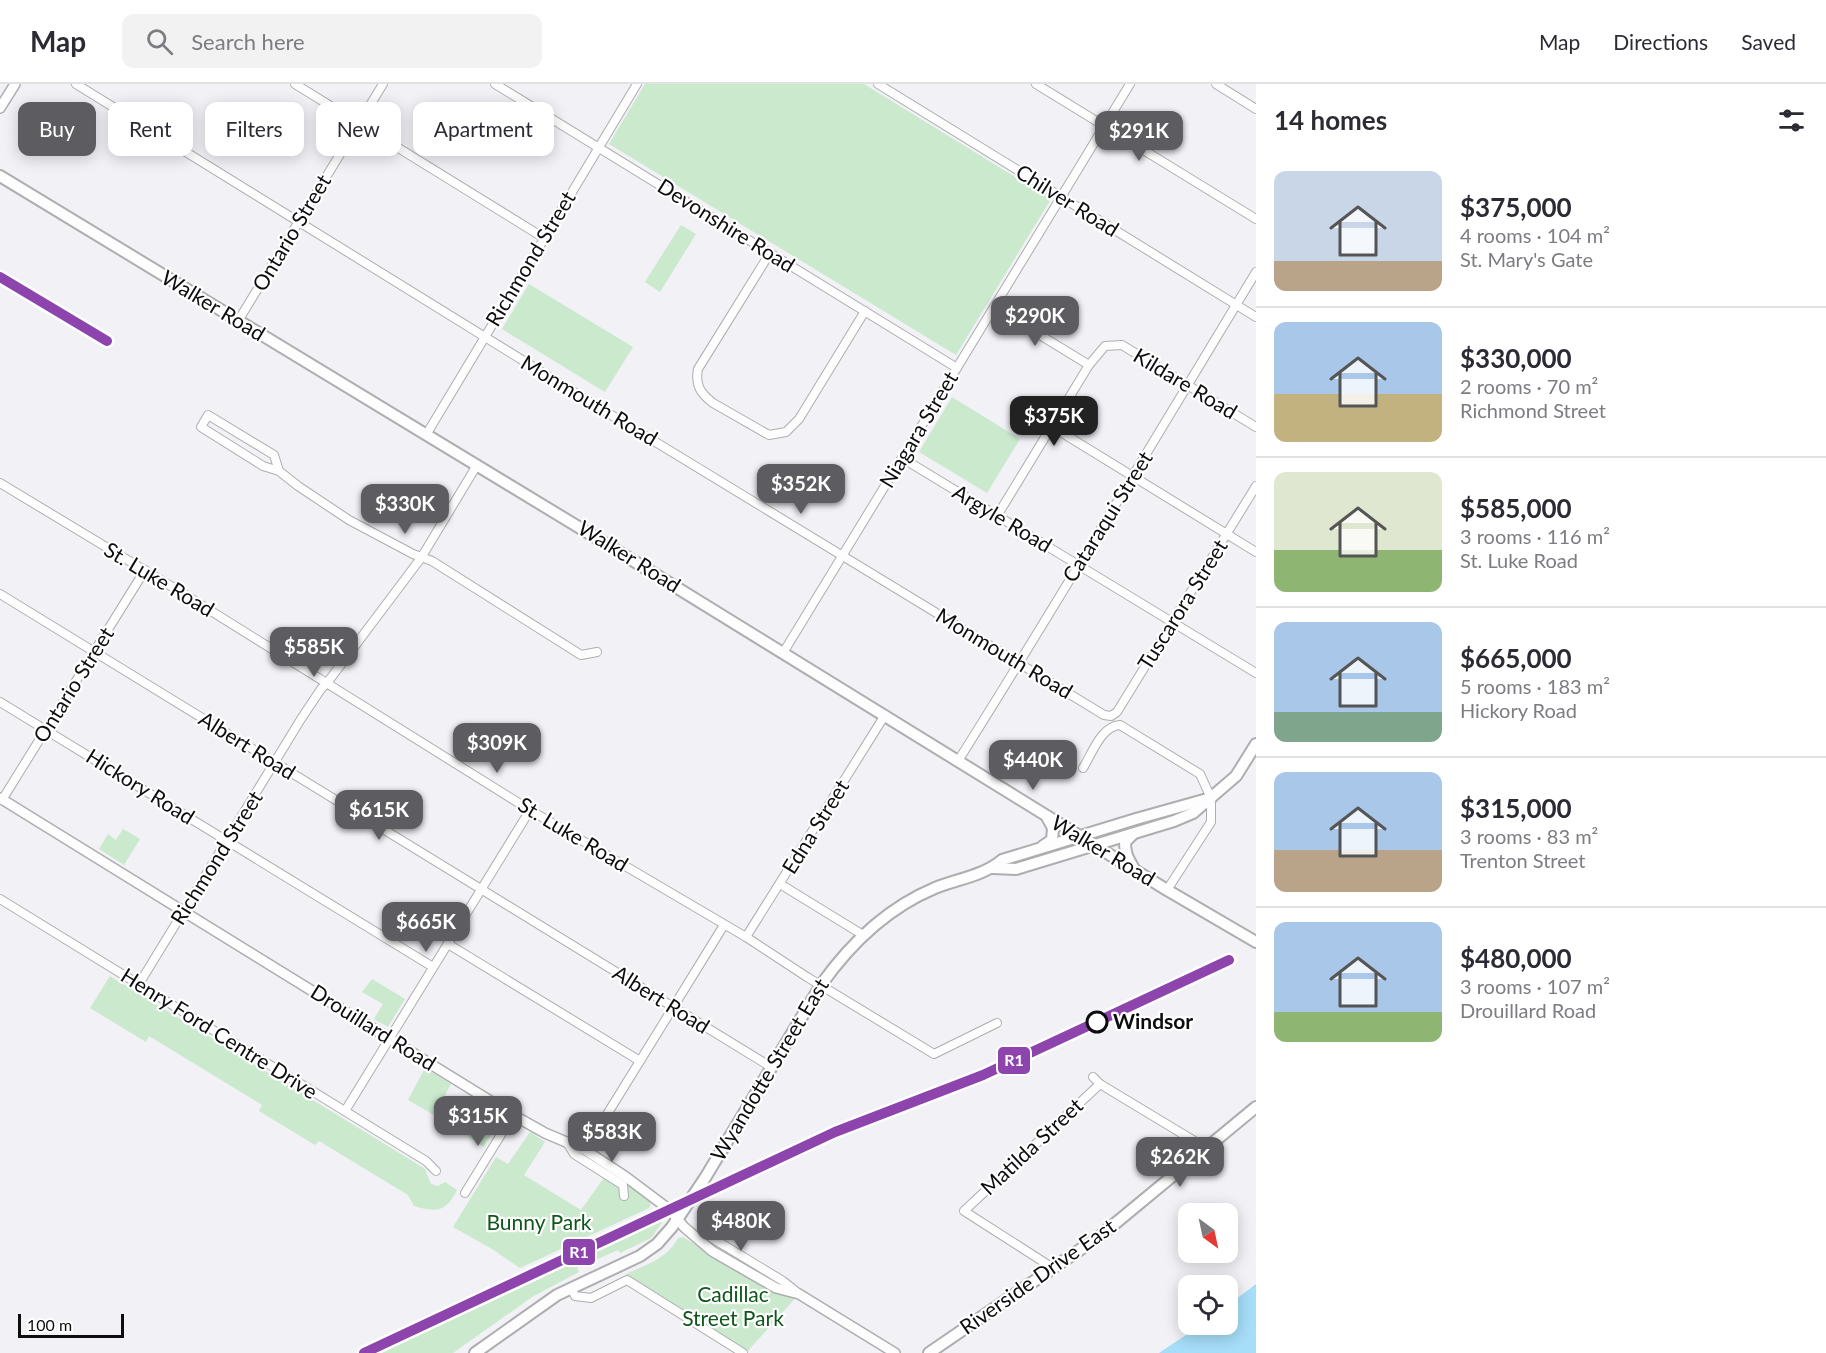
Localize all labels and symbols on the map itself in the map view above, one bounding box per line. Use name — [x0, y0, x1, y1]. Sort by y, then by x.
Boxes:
pin: $291K — [1097, 111, 1181, 162]
street label: Chilver Road — [1012, 158, 1124, 241]
street label: Ontario Street — [246, 169, 336, 295]
street label: Devonshire Road — [654, 173, 800, 277]
street label: Richmond Street — [480, 186, 580, 330]
street label: Walker Road — [157, 264, 270, 345]
pin: $290K — [993, 296, 1077, 347]
street label: Kildare Road — [1129, 342, 1242, 423]
street label: Monmouth Road — [517, 349, 663, 450]
street label: Niagara Street — [873, 366, 962, 492]
pin: $375K — [1012, 396, 1096, 447]
street label: Cataraqui Street — [1057, 446, 1157, 586]
pin: $352K — [759, 464, 843, 515]
street label: Argyle Road — [949, 478, 1057, 557]
pin: $330K — [363, 484, 447, 535]
street label: Walker Road — [574, 514, 686, 597]
street label: Tuscarora Street — [1132, 534, 1232, 674]
street label: St. Luke Road — [100, 536, 219, 621]
street label: Monmouth Road — [932, 602, 1078, 703]
street label: Ontario Street — [27, 621, 118, 747]
pin: $585K — [272, 627, 356, 678]
street label: Albert Road — [195, 705, 301, 784]
pin: $309K — [455, 723, 539, 774]
pin: $440K — [991, 740, 1075, 791]
street label: Hickory Road — [82, 743, 200, 829]
street label: Edna Street — [776, 774, 854, 878]
street label: Richmond Street — [165, 785, 267, 929]
pin: $615K — [337, 790, 421, 841]
street label: St. Luke Road — [514, 791, 633, 876]
street label: Walker Road — [1047, 809, 1160, 890]
pin: $665K — [384, 902, 468, 953]
street label: Albert Road — [609, 959, 715, 1038]
street label: Henry Ford Centre Drive — [117, 962, 323, 1103]
street label: Wyandotte Street East — [704, 973, 833, 1165]
street label: Drouillard Road — [307, 978, 441, 1075]
place label: Windsor — [1113, 1008, 1193, 1033]
marker: Windsor — [1086, 1011, 1108, 1033]
line badge: R1 — [997, 1046, 1031, 1075]
text: R1 — [1004, 1050, 1024, 1069]
street label: Matilda Street — [975, 1092, 1087, 1199]
pin: $315K — [436, 1096, 520, 1147]
pin: $583K — [570, 1112, 654, 1163]
pin: $262K — [1138, 1137, 1222, 1188]
pin: $480K — [699, 1201, 783, 1252]
north arrow — [1178, 1203, 1238, 1263]
park label: Bunny Park — [487, 1209, 592, 1234]
street label: Riverside Drive East — [955, 1212, 1120, 1339]
line badge: R1 — [562, 1238, 596, 1266]
text: R1 — [569, 1242, 589, 1261]
park label: Cadillac Street Park — [682, 1281, 784, 1330]
scale bar — [18, 1311, 124, 1338]

